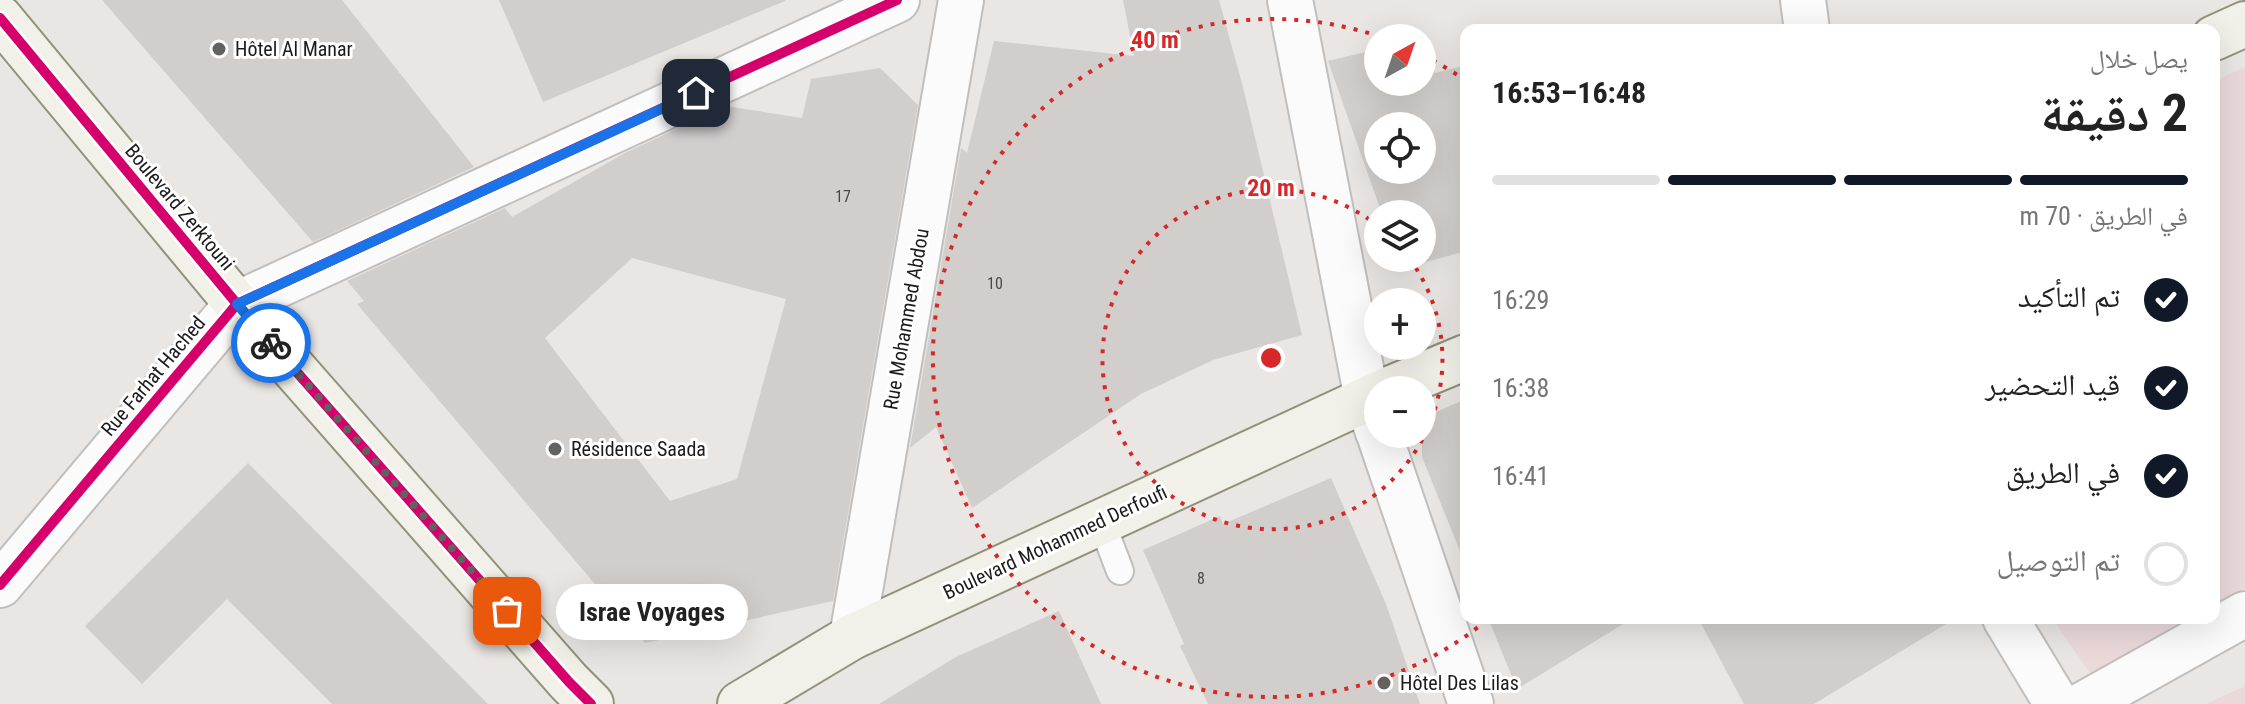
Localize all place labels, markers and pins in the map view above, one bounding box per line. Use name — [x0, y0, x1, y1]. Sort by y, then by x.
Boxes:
place label: Hôtel Al Manar — [235, 37, 353, 61]
marker: Hôtel Al Manar — [210, 40, 228, 58]
pin — [662, 59, 730, 127]
centre of rings — [1257, 344, 1285, 372]
place label: Résidence Saada — [571, 437, 706, 461]
marker: Résidence Saada — [546, 440, 564, 458]
pin — [473, 577, 541, 645]
callout: Israe Voyages — [555, 583, 747, 639]
place label: Hôtel Des Lilas — [1400, 671, 1519, 695]
marker: Hôtel Des Lilas — [1375, 674, 1393, 692]

